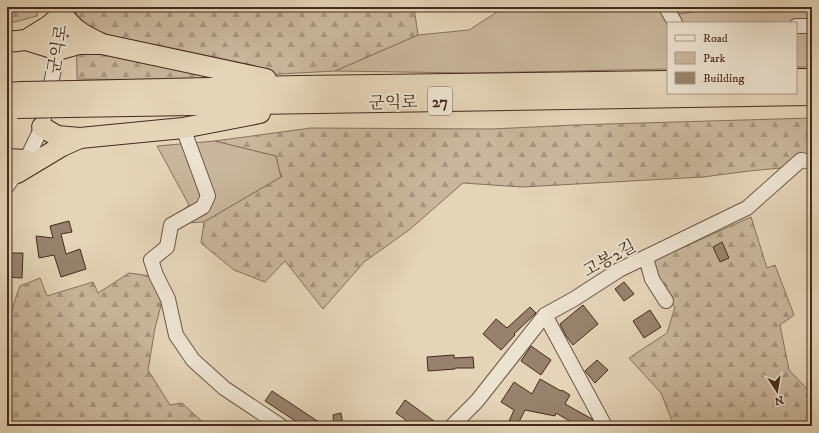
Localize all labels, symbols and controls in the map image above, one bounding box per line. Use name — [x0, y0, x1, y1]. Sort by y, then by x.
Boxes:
legend — [667, 22, 797, 94]
street label: 군익로 — [43, 23, 73, 75]
text: Road — [703, 31, 728, 46]
text: Park — [703, 51, 725, 66]
text: Building — [703, 71, 744, 86]
road number: 27 — [428, 87, 452, 115]
street label: 군익로 — [368, 92, 418, 114]
street label: 고봉2길 — [579, 235, 640, 282]
north arrow — [757, 371, 797, 411]
text: N — [773, 392, 785, 408]

